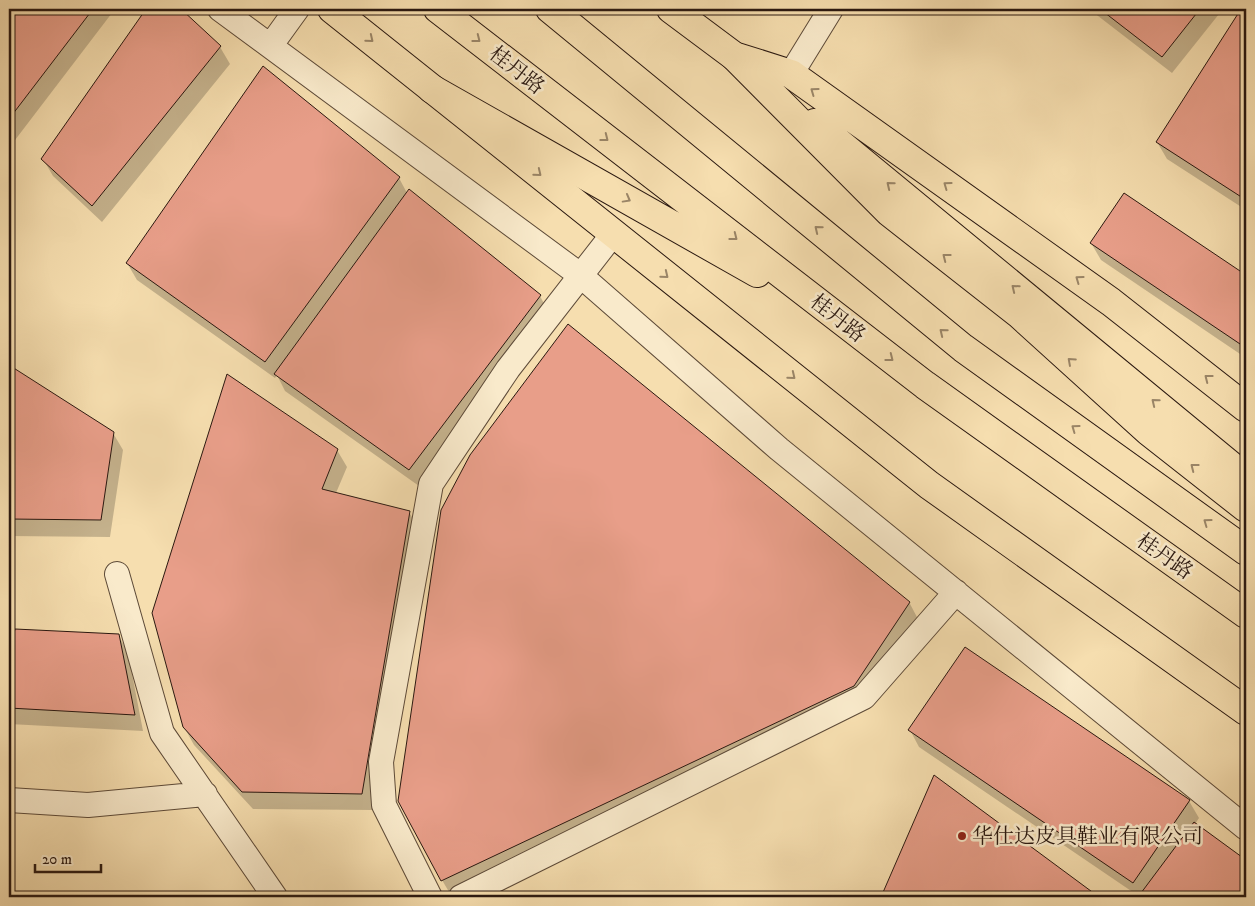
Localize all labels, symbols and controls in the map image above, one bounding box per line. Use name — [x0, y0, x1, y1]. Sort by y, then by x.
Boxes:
one-way arrow — [471, 33, 480, 42]
one-way arrow — [364, 34, 373, 42]
street label: 桂丹路 — [484, 41, 549, 100]
one-way arrow — [810, 88, 820, 97]
one-way arrow — [599, 132, 609, 141]
one-way arrow — [532, 168, 541, 176]
one-way arrow — [887, 182, 896, 190]
one-way arrow — [943, 182, 953, 191]
one-way arrow — [622, 193, 631, 203]
one-way arrow — [815, 226, 824, 234]
one-way arrow — [728, 232, 737, 240]
one-way arrow — [942, 254, 952, 263]
one-way arrow — [659, 269, 668, 277]
one-way arrow — [1075, 276, 1085, 285]
one-way arrow — [1012, 284, 1021, 293]
street label: 桂丹路 — [805, 289, 870, 348]
one-way arrow — [940, 328, 949, 337]
one-way arrow — [884, 352, 894, 361]
one-way arrow — [1067, 358, 1076, 367]
one-way arrow — [786, 370, 796, 379]
one-way arrow — [1205, 376, 1214, 384]
one-way arrow — [1151, 399, 1160, 408]
one-way arrow — [1071, 425, 1080, 434]
one-way arrow — [1191, 464, 1200, 472]
one-way arrow — [1203, 519, 1213, 528]
street label: 桂丹路 — [1131, 528, 1198, 586]
place label: 华仕达皮具鞋业有限公司 — [972, 824, 1203, 850]
marker: 华仕达皮具鞋业有限公司 — [956, 830, 968, 842]
scale bar — [35, 841, 101, 873]
text: 20 m — [42, 850, 72, 869]

